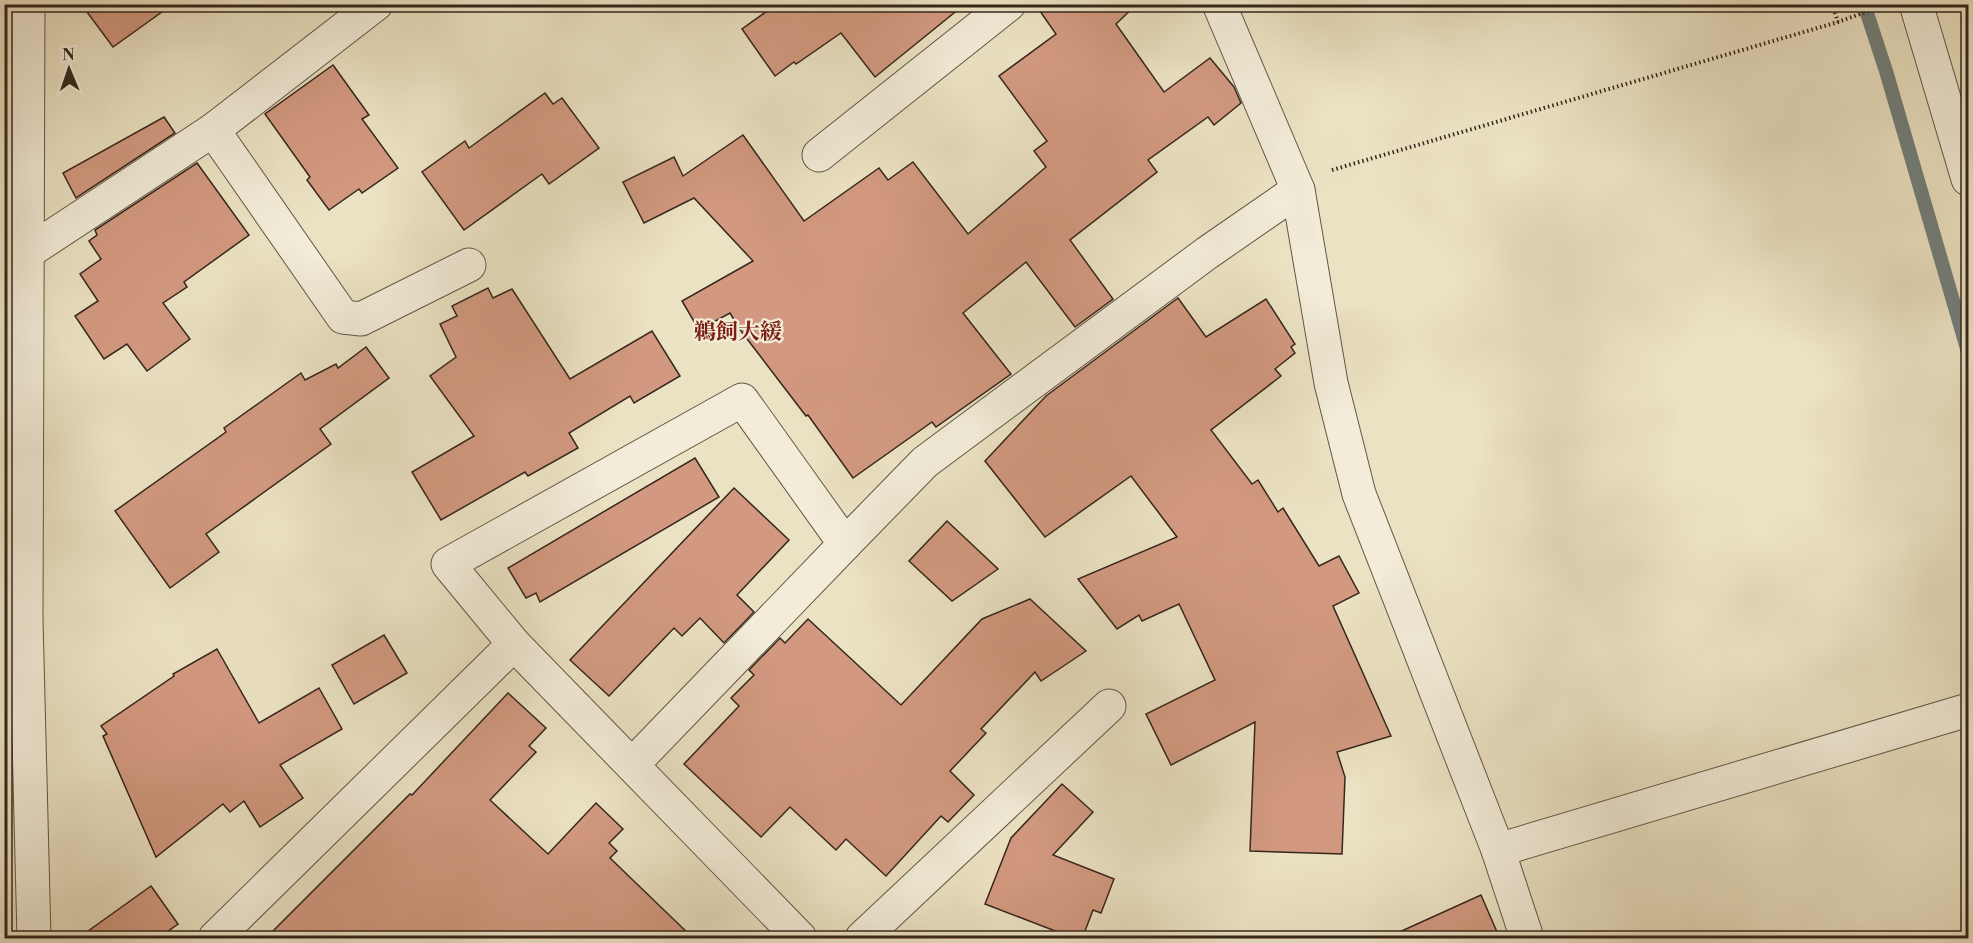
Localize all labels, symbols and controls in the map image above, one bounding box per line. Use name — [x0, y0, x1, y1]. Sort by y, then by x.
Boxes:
north arrow — [39, 39, 99, 99]
text: N — [62, 45, 76, 65]
district label: 鵜飼大緩 — [694, 319, 782, 346]

